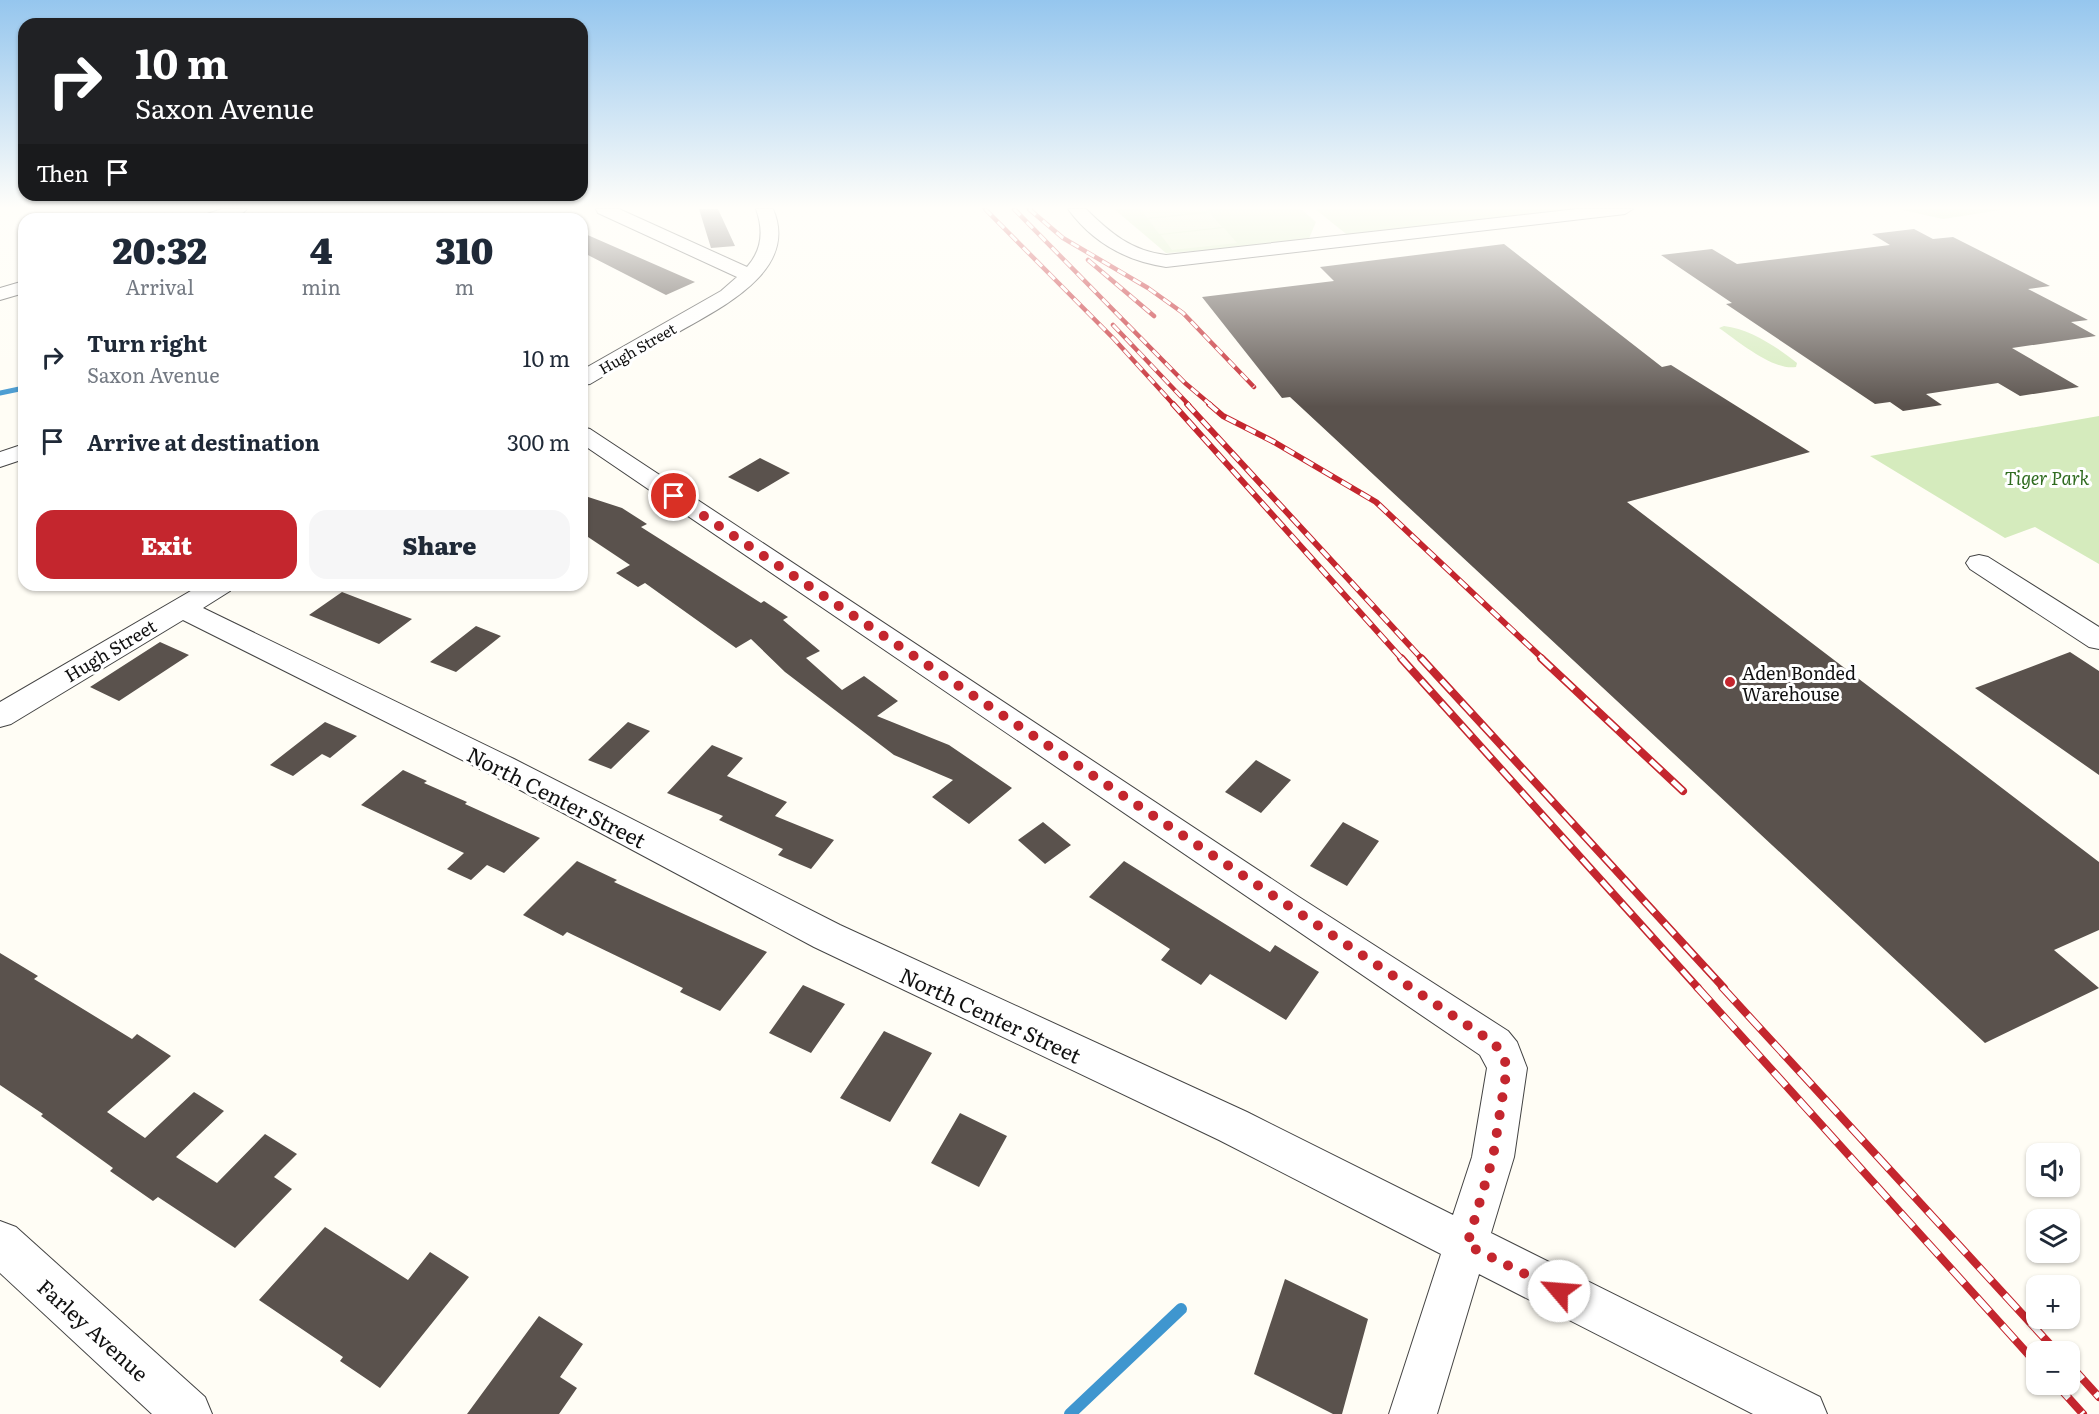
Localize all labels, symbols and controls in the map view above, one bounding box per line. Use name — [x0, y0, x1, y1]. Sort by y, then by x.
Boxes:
text: 10 m — [135, 30, 229, 92]
icon: right — [36, 42, 114, 120]
text: Saxon Avenue — [135, 87, 314, 127]
text: Then — [36, 156, 89, 189]
icon: arrive — [101, 156, 134, 189]
text: 20:32 — [112, 222, 207, 275]
text: 4 — [310, 222, 332, 275]
text: 310 — [435, 222, 494, 275]
text: Arrival — [126, 271, 194, 301]
text: min — [301, 271, 341, 301]
text: m — [455, 271, 474, 301]
street label: Hugh Street — [594, 317, 680, 379]
text: Turn right — [87, 326, 207, 359]
icon: right — [36, 341, 69, 374]
text: 10 m — [523, 341, 570, 374]
text: Saxon Avenue — [87, 359, 220, 389]
icon: arrive — [36, 425, 69, 458]
text: Arrive at destination — [87, 425, 320, 458]
text: 300 m — [507, 425, 570, 458]
park label: Tiger Park — [2005, 464, 2089, 491]
pin — [648, 470, 699, 521]
icon: arrive — [657, 479, 690, 512]
button: Exit — [36, 510, 297, 579]
button: Share — [309, 510, 570, 579]
street label: Hugh Street — [59, 612, 162, 688]
place label: Aden Bonded Warehouse — [1742, 659, 1856, 707]
marker: Aden Bonded Warehouse — [1723, 675, 1737, 689]
street label: North Center Street — [462, 737, 652, 855]
street label: North Center Street — [895, 958, 1087, 1070]
map controls — [2026, 1143, 2080, 1395]
button: sound — [2026, 1143, 2080, 1197]
button: layers — [2026, 1209, 2080, 1263]
position arrow — [1527, 1259, 1591, 1323]
street label: Farley Avenue — [32, 1271, 157, 1387]
button: + — [2026, 1275, 2080, 1329]
button: − — [2026, 1341, 2080, 1395]

